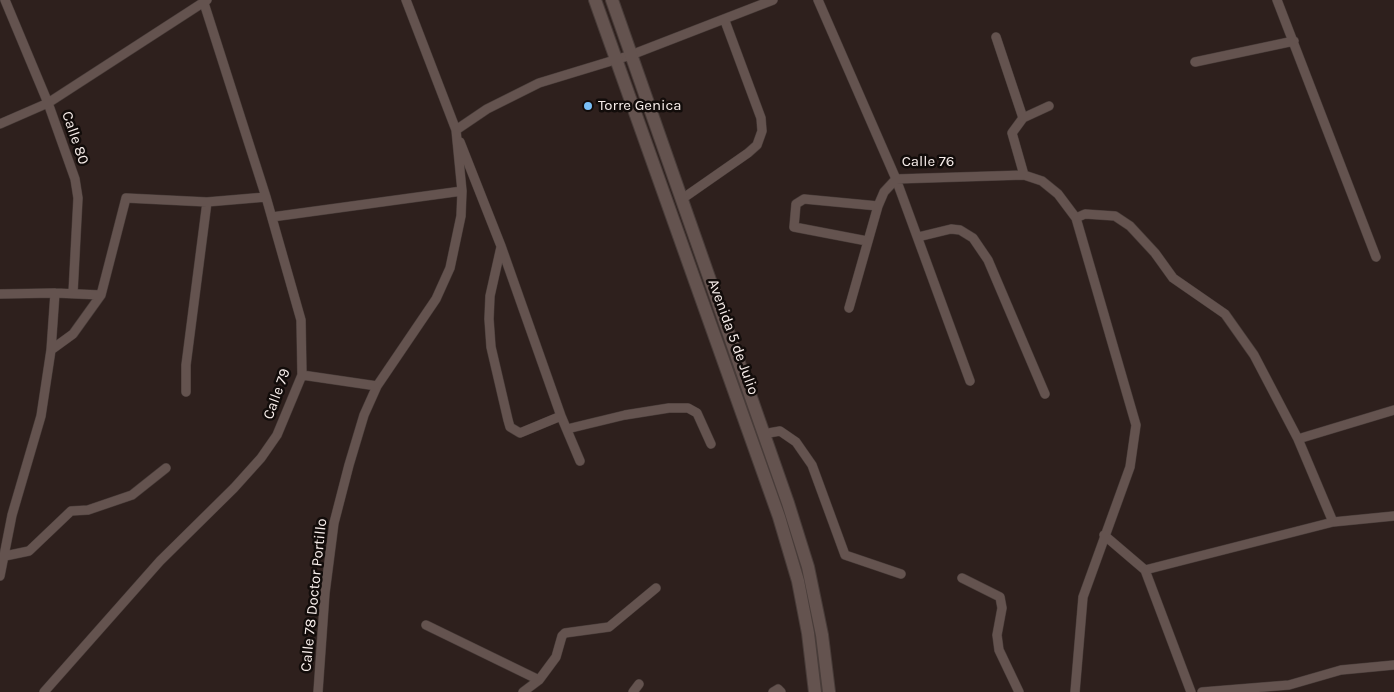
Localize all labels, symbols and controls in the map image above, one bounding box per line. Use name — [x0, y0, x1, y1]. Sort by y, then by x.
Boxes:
place label: Torre Genica — [598, 97, 682, 115]
marker: Torre Genica — [582, 100, 594, 112]
street label: Calle 80 — [57, 109, 93, 167]
street label: Calle 76 — [902, 153, 954, 171]
street label: Avenida 5 de Julio — [704, 277, 762, 397]
street label: Calle 79 — [260, 366, 294, 422]
street label: Calle 78 Doctor Portillo — [297, 517, 331, 673]

